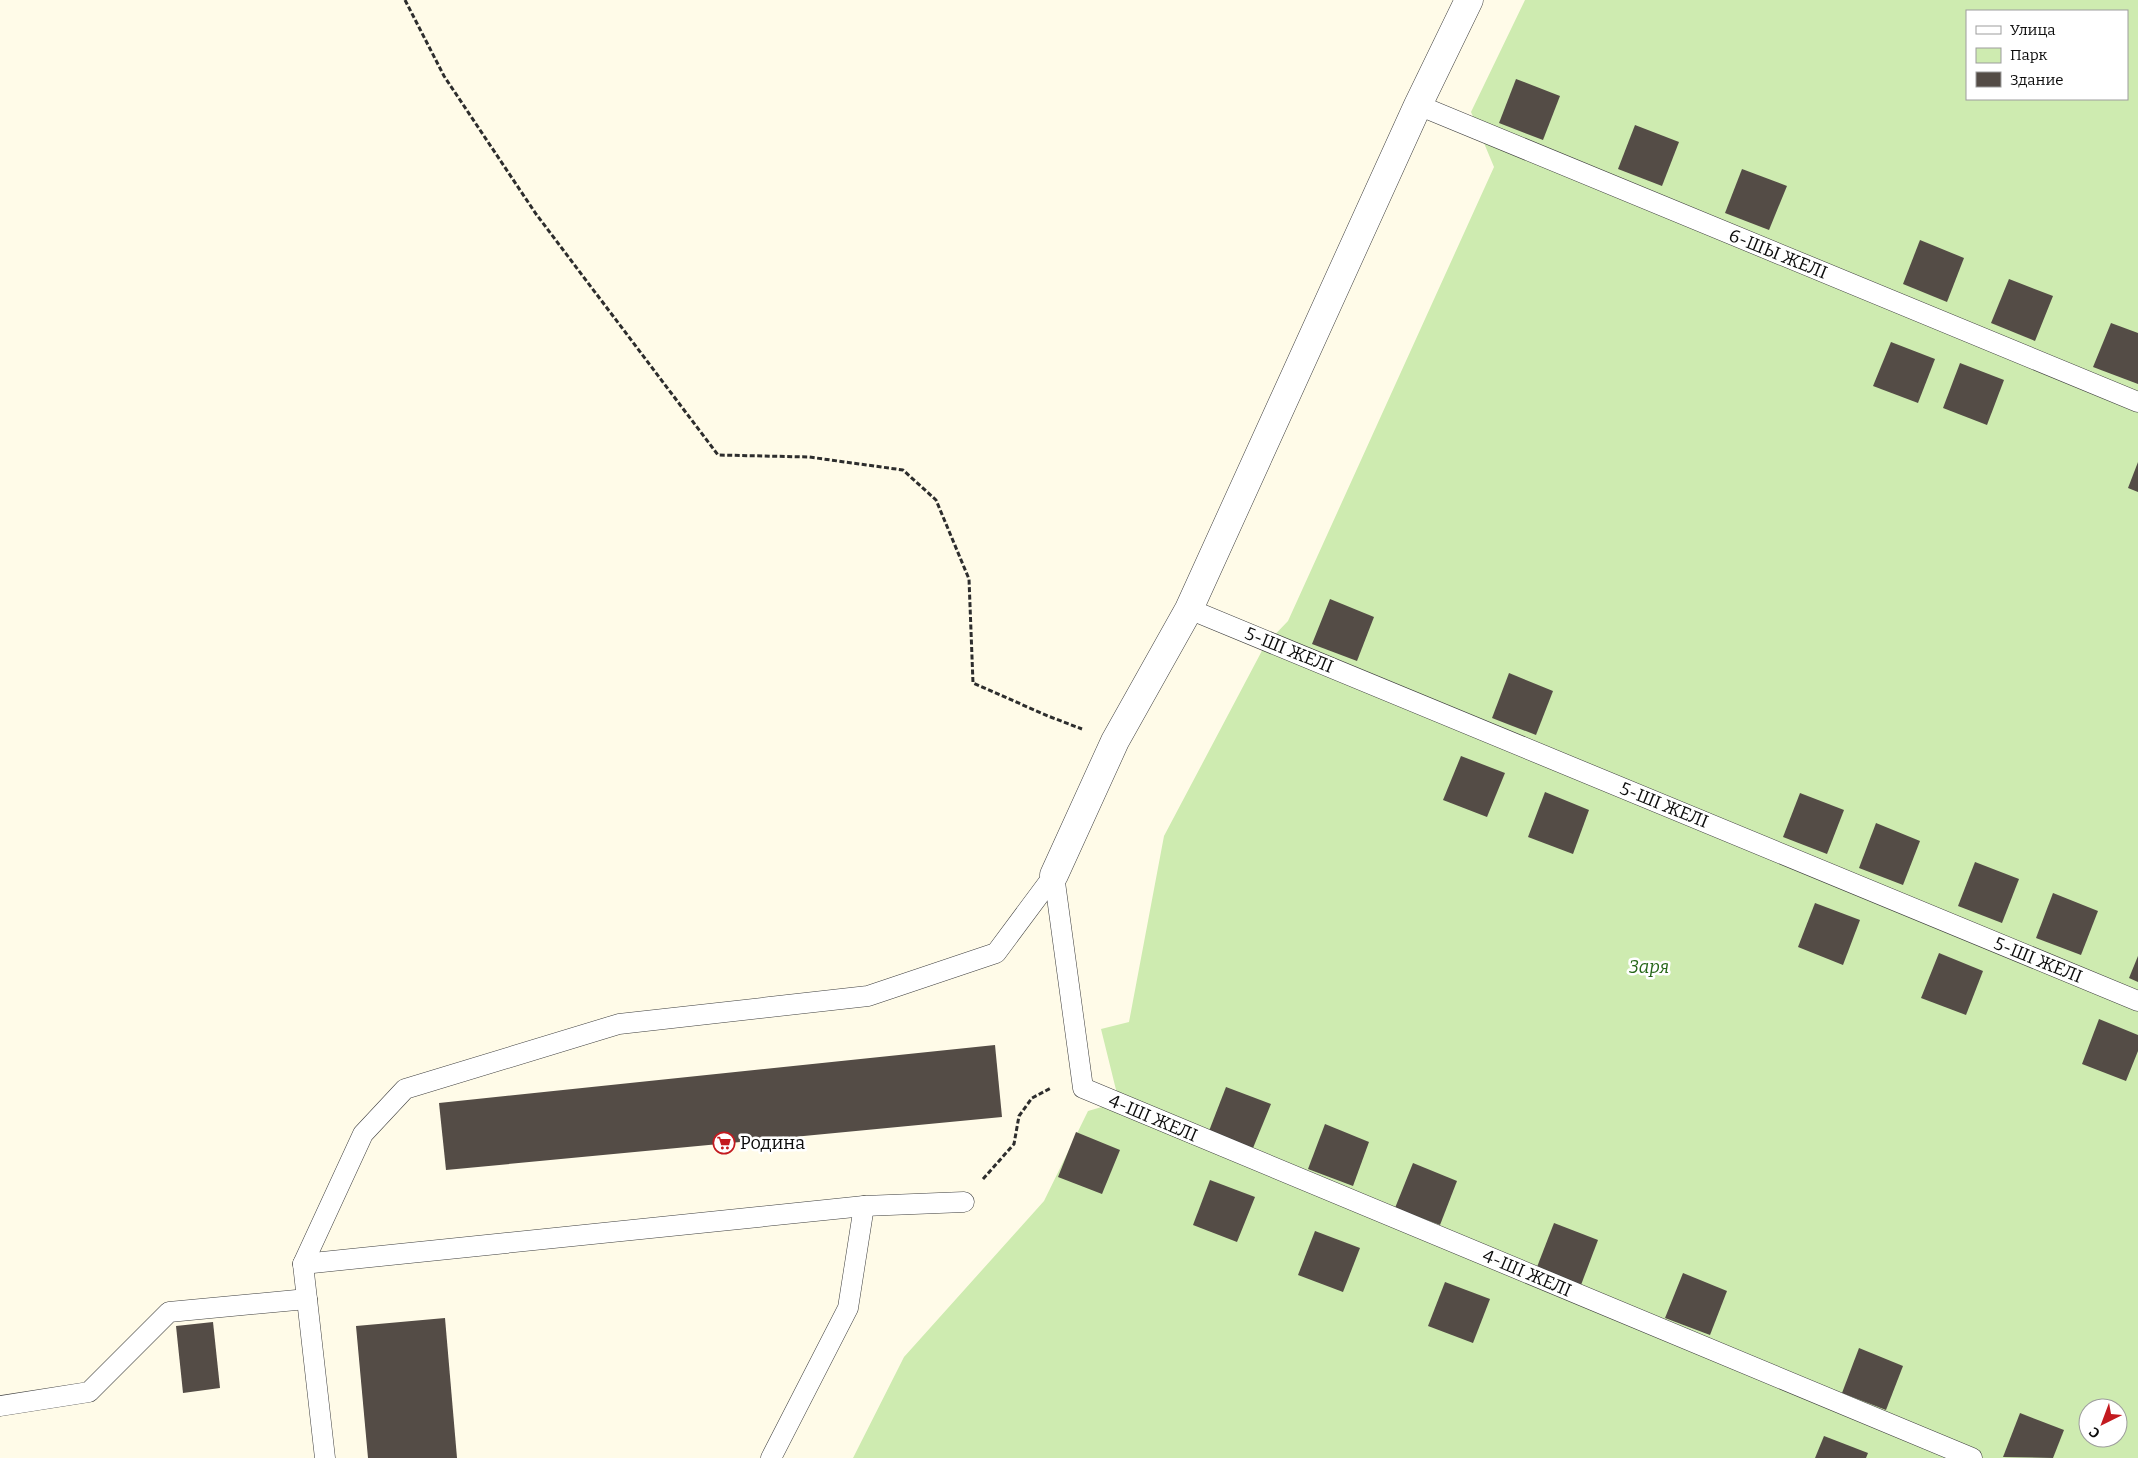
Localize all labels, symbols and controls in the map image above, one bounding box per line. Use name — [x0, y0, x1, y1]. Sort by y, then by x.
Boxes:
legend — [1966, 10, 2128, 100]
text: Улица — [2010, 21, 2056, 39]
text: Парк — [2010, 46, 2048, 64]
text: Здание — [2010, 71, 2064, 89]
street label: 6-ШЫ ЖЕЛІ — [1726, 224, 1830, 284]
street label: 5-ШІ ЖЕЛІ — [1242, 622, 1336, 678]
street label: 5-ШІ ЖЕЛІ — [1617, 777, 1711, 833]
street label: 5-ШІ ЖЕЛІ — [1991, 932, 2085, 988]
park label: Заря — [1629, 956, 1669, 978]
street label: 4-ШІ ЖЕЛІ — [1105, 1089, 1201, 1147]
supermarket icon: Родина — [712, 1131, 736, 1155]
place label: Родина — [740, 1132, 805, 1154]
street label: 4-ШІ ЖЕЛІ — [1479, 1244, 1575, 1302]
north arrow — [2078, 1398, 2128, 1448]
text: С — [2086, 1423, 2104, 1442]

